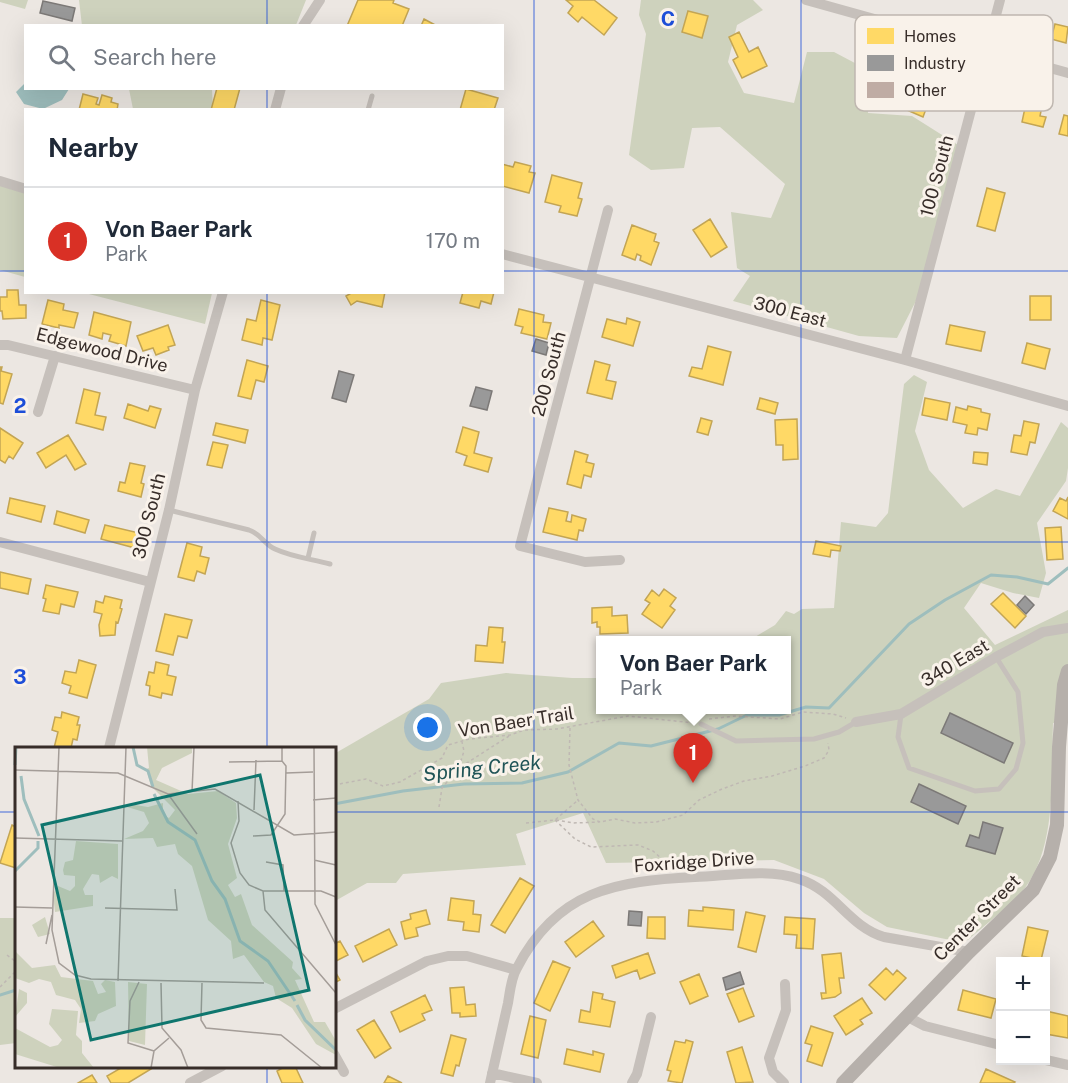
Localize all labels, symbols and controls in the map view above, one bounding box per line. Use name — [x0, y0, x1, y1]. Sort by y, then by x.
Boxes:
text: C — [661, 7, 675, 31]
legend — [855, 15, 1053, 111]
search box — [24, 24, 504, 90]
text: Homes — [904, 27, 956, 46]
icon: search — [45, 41, 78, 74]
text: Search here — [93, 44, 217, 70]
text: Industry — [904, 54, 966, 73]
text: Other — [904, 81, 946, 100]
text: Nearby — [48, 132, 138, 163]
street label: 100 South — [916, 133, 957, 219]
text: Von Baer Park — [105, 216, 252, 242]
text: 1 — [63, 229, 72, 253]
text: 170 m — [426, 229, 480, 253]
text: Park — [105, 242, 148, 266]
street label: 300 East — [752, 292, 829, 331]
street label: Edgewood Drive — [34, 323, 170, 376]
street label: 200 South — [527, 329, 570, 419]
text: 2 — [14, 394, 26, 418]
street label: 300 South — [128, 471, 169, 561]
street label: 340 East — [917, 634, 992, 691]
popup — [596, 636, 791, 714]
text: Von Baer Park — [620, 650, 767, 676]
text: 3 — [13, 665, 27, 689]
text: Park — [620, 676, 662, 700]
street label: Von Baer Trail — [457, 702, 575, 741]
your location — [413, 713, 442, 742]
pin: 1 — [674, 734, 712, 783]
inset map — [15, 747, 336, 1068]
water label: Spring Creek — [422, 750, 542, 786]
street label: Foxridge Drive — [633, 847, 755, 876]
street label: Center Street — [929, 870, 1024, 965]
map controls — [996, 957, 1050, 1065]
button: + — [996, 957, 1050, 1011]
button: − — [996, 1011, 1050, 1065]

